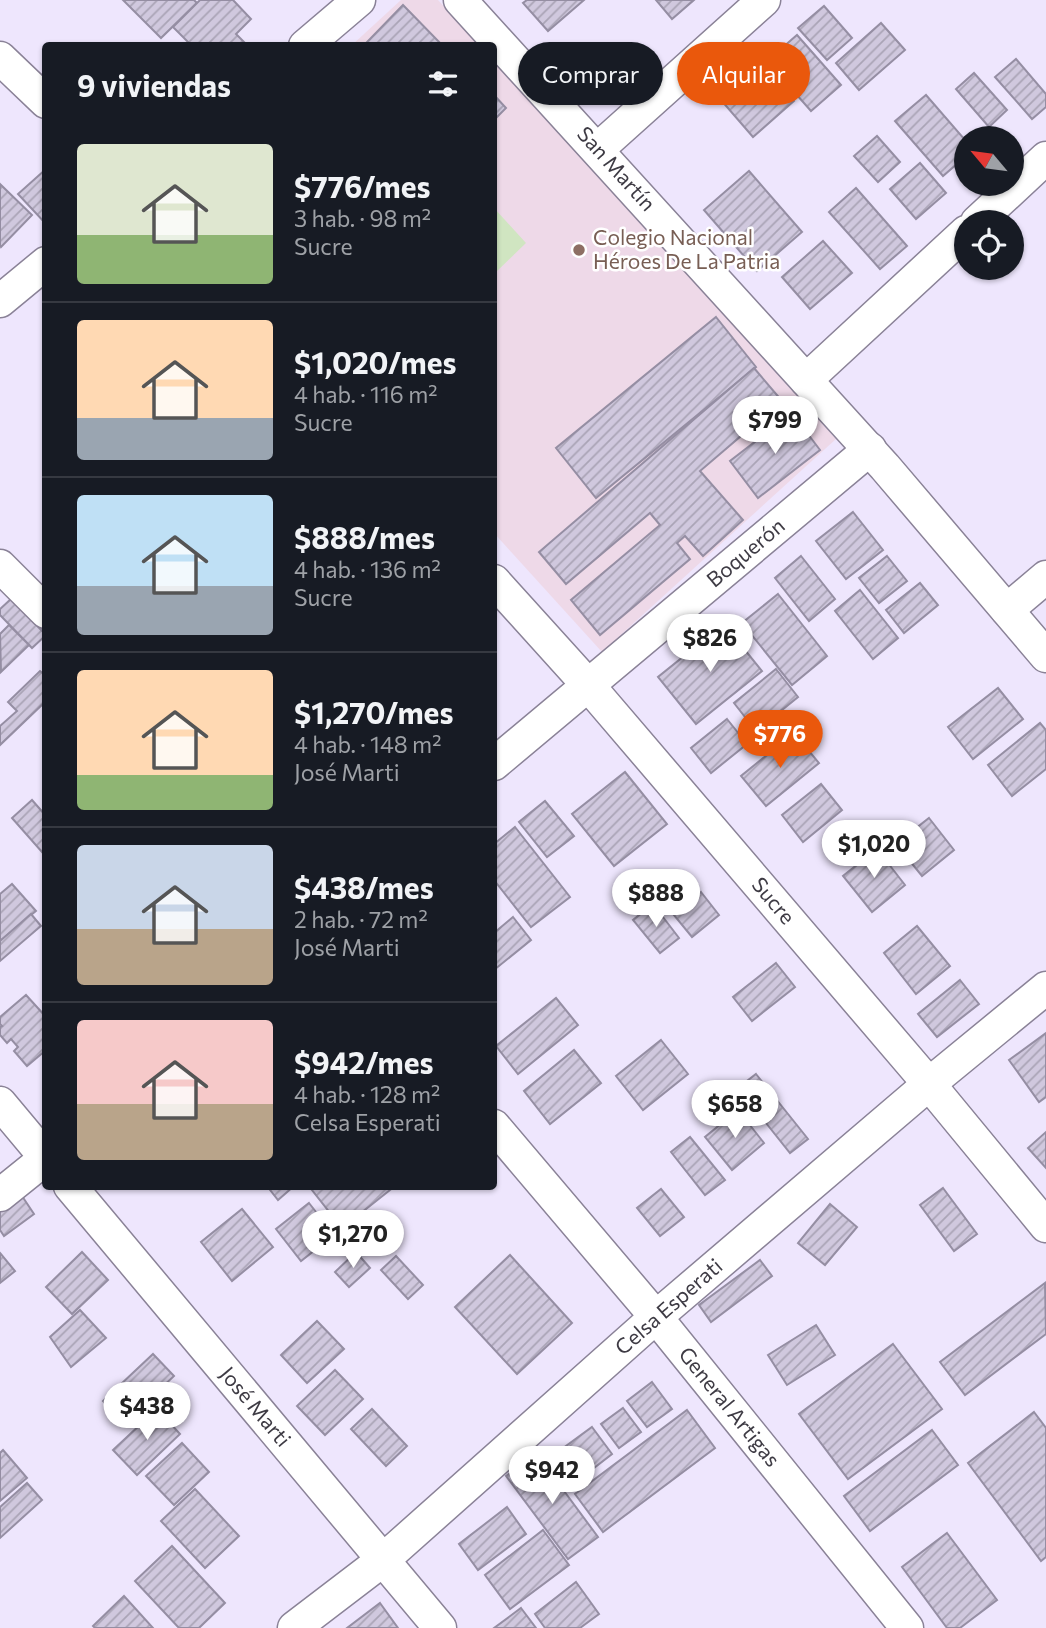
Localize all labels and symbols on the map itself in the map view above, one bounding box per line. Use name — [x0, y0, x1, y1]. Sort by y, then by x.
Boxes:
street label: San Martín — [573, 121, 661, 215]
north arrow — [954, 126, 1024, 196]
place label: Colegio Nacional Héroes De La Patria — [593, 224, 780, 273]
marker: Colegio Nacional Héroes De La Patria — [571, 242, 587, 258]
pin: $799 — [734, 396, 816, 456]
street label: Boquerón — [701, 512, 789, 592]
pin: $826 — [669, 614, 751, 674]
pin: $776 — [739, 710, 821, 770]
pin: $1,020 — [817, 820, 931, 880]
pin: $888 — [615, 870, 697, 929]
street label: Sucre — [747, 871, 801, 929]
pin: $658 — [694, 1080, 776, 1140]
pin: $1,270 — [296, 1210, 410, 1270]
street label: Celsa Esperati — [609, 1252, 727, 1359]
street label: General Artigas — [674, 1341, 786, 1471]
street label: José Marti — [216, 1361, 297, 1451]
pin: $438 — [106, 1382, 188, 1442]
pin: $942 — [511, 1446, 593, 1506]

